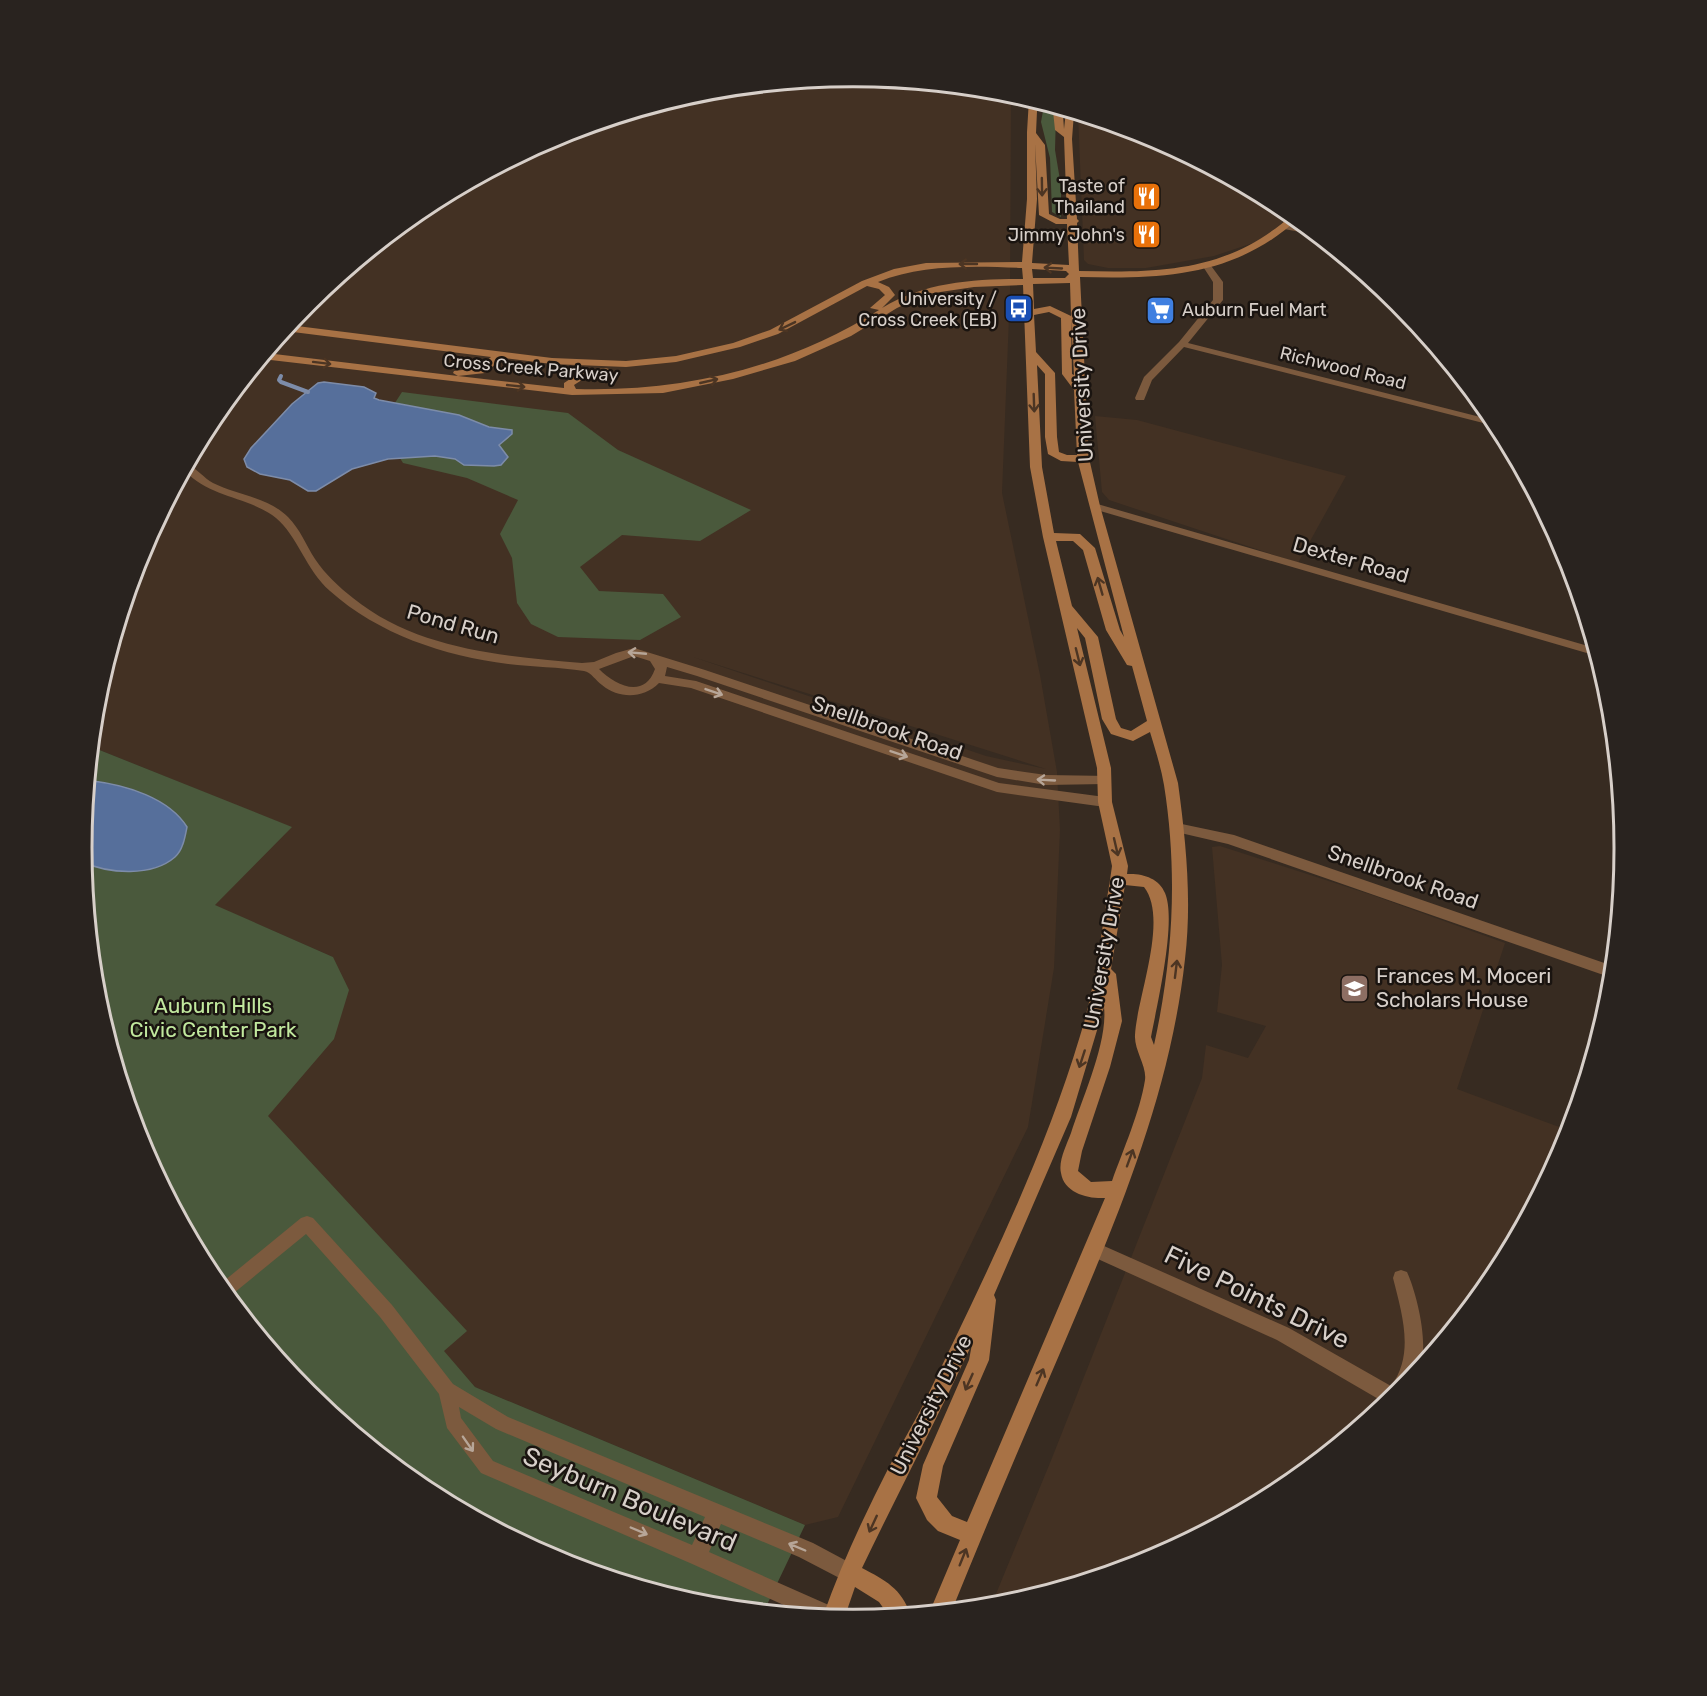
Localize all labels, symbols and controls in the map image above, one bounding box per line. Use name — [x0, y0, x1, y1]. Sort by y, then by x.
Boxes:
place label: Taste of Thailand — [1054, 175, 1125, 218]
one-way arrow — [1037, 177, 1048, 197]
restaurant icon: Taste of Thailand — [1130, 180, 1162, 212]
restaurant icon: Jimmy John's — [1130, 219, 1162, 251]
place label: Jimmy John's — [1008, 224, 1125, 246]
one-way arrow — [959, 258, 979, 270]
one-way arrow — [1043, 262, 1063, 273]
place label: University / Cross Creek (EB) — [858, 288, 997, 331]
bus stop icon: University / Cross Creek (EB) — [1002, 293, 1034, 325]
supermarket icon: Auburn Fuel Mart — [1145, 294, 1177, 326]
place label: Auburn Fuel Mart — [1182, 299, 1327, 321]
street label: University Drive — [1065, 307, 1098, 463]
one-way arrow — [778, 320, 796, 332]
street label: Richwood Road — [1277, 342, 1409, 394]
street label: Cross Creek Parkway — [443, 349, 619, 387]
one-way arrow — [312, 358, 332, 369]
one-way arrow — [700, 375, 719, 387]
one-way arrow — [505, 381, 525, 392]
one-way arrow — [1028, 393, 1040, 413]
street label: Dexter Road — [1290, 531, 1412, 588]
one-way arrow — [1094, 577, 1106, 596]
street label: Pond Run — [404, 598, 502, 649]
one-way arrow — [1072, 647, 1084, 666]
one-way arrow — [628, 648, 648, 659]
one-way arrow — [705, 687, 723, 698]
street label: Snellbrook Road — [809, 690, 966, 765]
one-way arrow — [889, 750, 908, 761]
one-way arrow — [1037, 774, 1057, 785]
one-way arrow — [1110, 838, 1122, 857]
street label: Snellbrook Road — [1325, 839, 1482, 914]
street label: University Drive — [1078, 875, 1129, 1031]
one-way arrow — [1171, 960, 1182, 980]
place label: Frances M. Moceri Scholars House — [1376, 963, 1551, 1012]
school or university icon: Frances M. Moceri Scholars House — [1339, 972, 1371, 1004]
park label: Auburn Hills Civic Center Park — [129, 993, 297, 1042]
one-way arrow — [1075, 1049, 1086, 1068]
one-way arrow — [1126, 1149, 1137, 1168]
street label: Five Points Drive — [1159, 1239, 1354, 1356]
street label: University Drive — [884, 1330, 977, 1479]
one-way arrow — [1035, 1369, 1046, 1387]
one-way arrow — [963, 1373, 974, 1391]
one-way arrow — [462, 1435, 474, 1451]
street label: Seyburn Boulevard — [518, 1440, 741, 1559]
one-way arrow — [866, 1514, 878, 1532]
one-way arrow — [629, 1526, 647, 1537]
one-way arrow — [789, 1541, 807, 1552]
one-way arrow — [958, 1548, 969, 1566]

